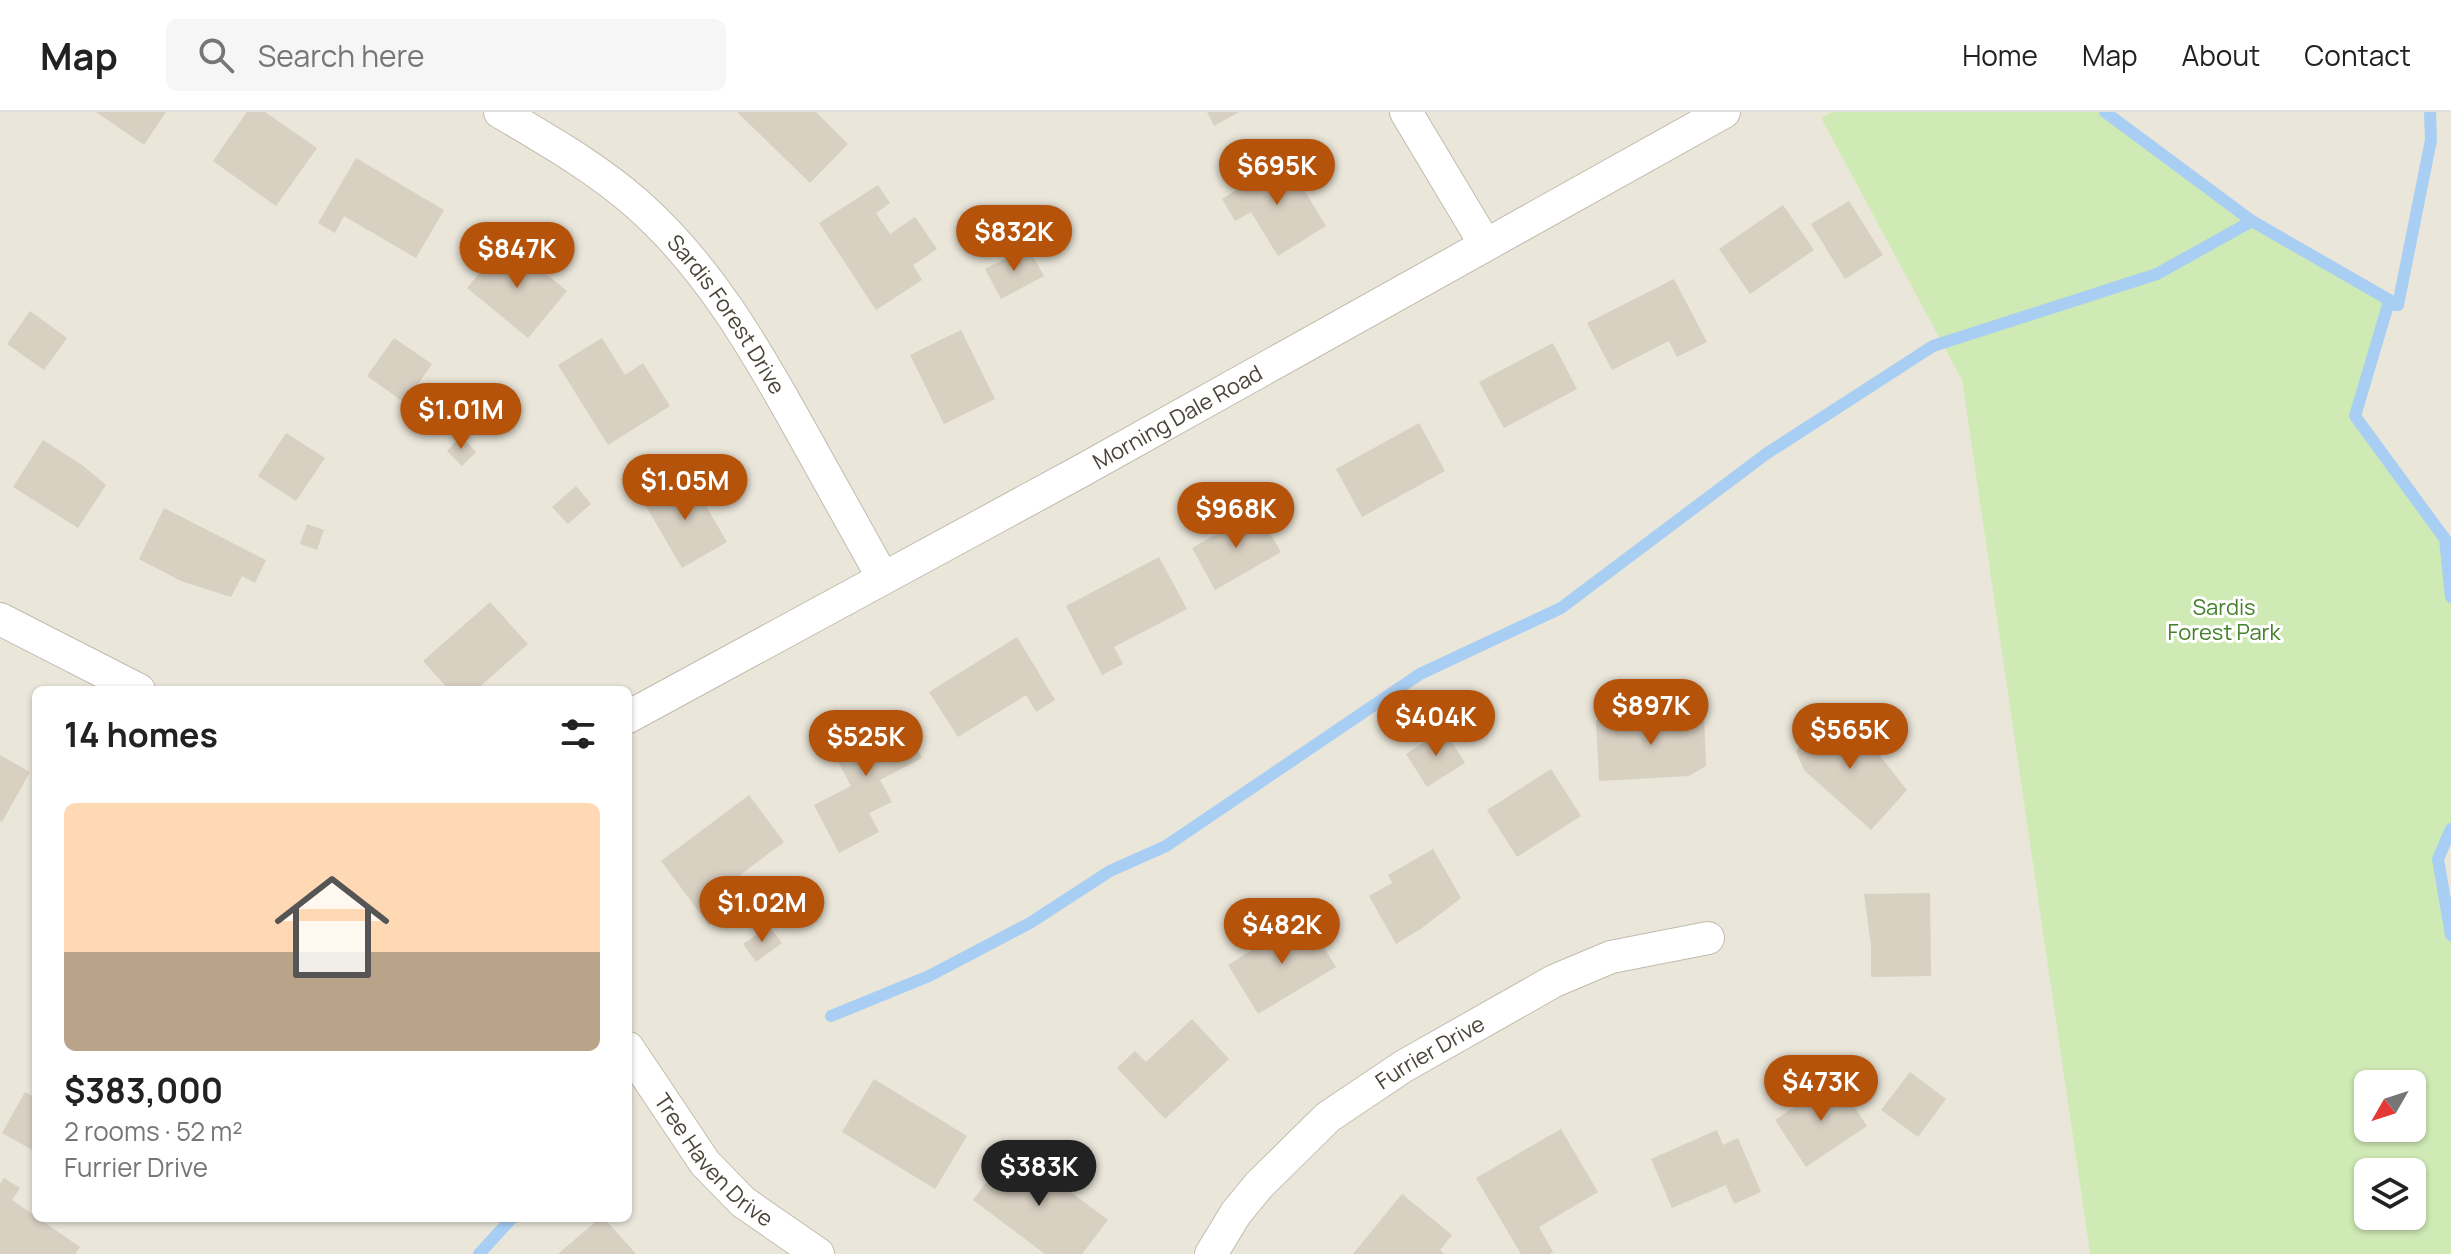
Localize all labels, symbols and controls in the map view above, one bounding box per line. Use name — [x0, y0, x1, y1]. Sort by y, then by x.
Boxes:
search box — [166, 19, 726, 91]
text: Map — [40, 29, 118, 81]
icon: search — [194, 33, 238, 77]
text: Search here — [258, 35, 425, 76]
text: Home — [1962, 36, 2038, 74]
text: Map — [2082, 36, 2138, 74]
text: About — [2182, 36, 2260, 74]
text: Contact — [2304, 36, 2411, 74]
pin: $695K — [1221, 139, 1333, 207]
text: $695K — [1237, 147, 1317, 183]
pin: $832K — [958, 205, 1070, 273]
text: $832K — [974, 213, 1054, 249]
pin: $847K — [461, 222, 573, 290]
street label: Sardis Forest Drive — [661, 228, 792, 400]
text: $847K — [478, 230, 556, 266]
street label: Morning Dale Road — [1087, 358, 1268, 476]
pin: $1.01M — [396, 383, 526, 451]
text: $1.01M — [418, 391, 504, 427]
pin: $1.05M — [620, 454, 750, 522]
text: $1.05M — [640, 462, 730, 498]
pin: $968K — [1180, 482, 1292, 550]
text: $968K — [1195, 490, 1277, 526]
park label: Sardis Forest Park — [2168, 592, 2282, 647]
pin: $897K — [1595, 679, 1707, 747]
text: $897K — [1611, 687, 1691, 723]
pin: $404K — [1380, 690, 1492, 758]
text: $404K — [1395, 698, 1477, 734]
pin: $565K — [1794, 703, 1906, 771]
pin: $525K — [810, 710, 922, 778]
text: 14 homes — [64, 711, 218, 757]
text: $565K — [1810, 711, 1890, 747]
icon: filters — [556, 712, 600, 756]
text: $525K — [827, 718, 905, 754]
icon: home — [260, 855, 404, 999]
pin: $1.02M — [697, 876, 827, 944]
text: $1.02M — [717, 884, 807, 920]
pin: $482K — [1226, 898, 1338, 966]
text: $482K — [1242, 906, 1322, 942]
street label: Furrier Drive — [1369, 1008, 1490, 1096]
pin: $473K — [1765, 1055, 1877, 1123]
text: $473K — [1782, 1063, 1860, 1099]
text: $383,000 — [64, 1067, 223, 1113]
north arrow — [2354, 1070, 2426, 1142]
map controls — [2354, 1070, 2426, 1230]
street label: Tree Haven Drive — [648, 1087, 779, 1234]
text: 2 rooms · 52 m² — [64, 1113, 243, 1149]
pin: $383K — [983, 1140, 1095, 1208]
text: $383K — [999, 1148, 1079, 1184]
text: Furrier Drive — [64, 1149, 208, 1185]
button: layers — [2354, 1158, 2426, 1230]

